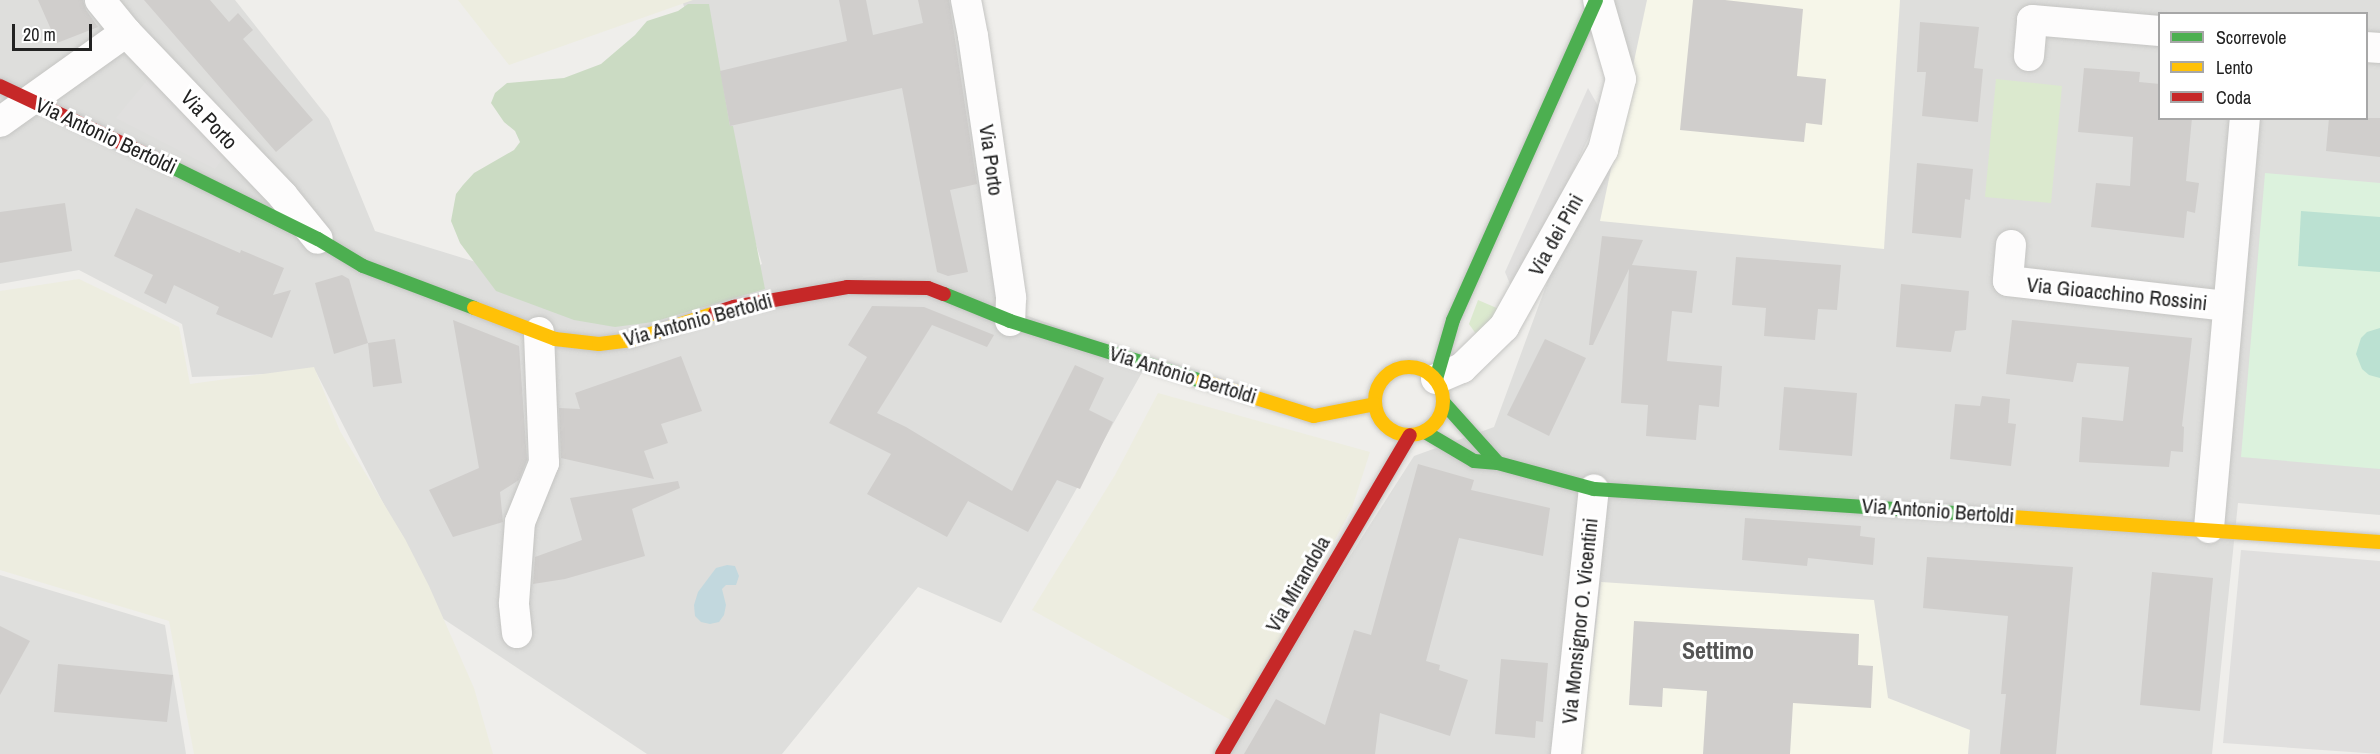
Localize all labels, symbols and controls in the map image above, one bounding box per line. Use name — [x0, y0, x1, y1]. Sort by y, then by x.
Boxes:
scale bar — [15, 12, 94, 50]
legend — [2158, 12, 2368, 120]
text: 20 m — [23, 22, 56, 47]
text: Scorrevole — [2216, 25, 2287, 50]
text: Lento — [2216, 55, 2253, 80]
street label: Via Porto — [175, 85, 243, 155]
text: Coda — [2216, 85, 2251, 110]
street label: Via Antonio Bertoldi — [31, 92, 181, 180]
street label: Via Porto — [974, 123, 1008, 197]
street label: Via dei Pini — [1523, 190, 1589, 280]
street label: Via Gioacchino Rossini — [2025, 272, 2209, 316]
street label: Via Antonio Bertoldi — [620, 288, 776, 352]
street label: Via Antonio Bertoldi — [1106, 340, 1260, 410]
street label: Via Antonio Bertoldi — [1860, 493, 2016, 529]
street label: Via Monsignor O. Vicentini — [1557, 517, 1603, 725]
street label: Via Mirandola — [1260, 531, 1336, 637]
district label: Settimo — [1682, 637, 1754, 665]

